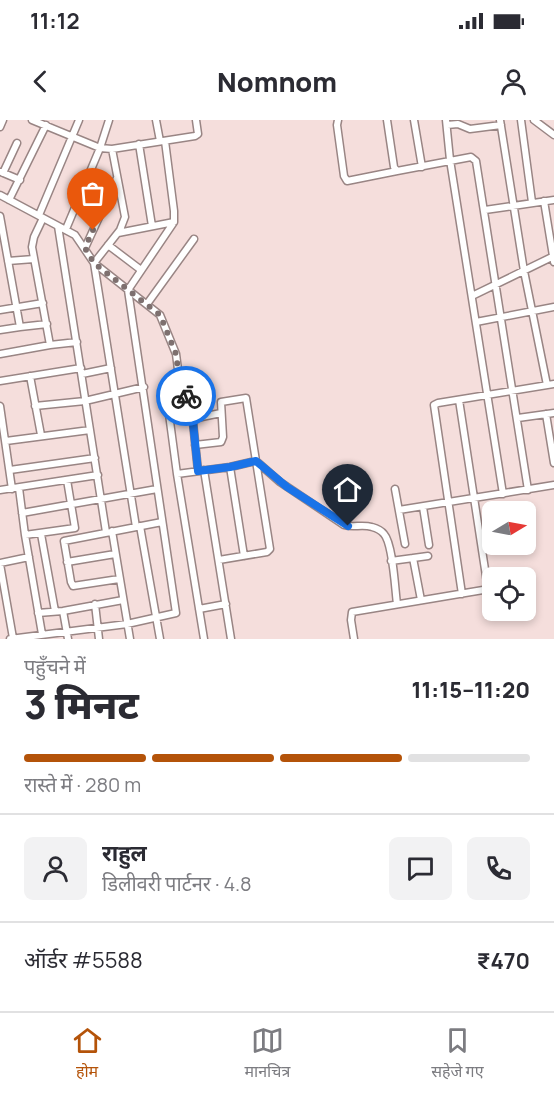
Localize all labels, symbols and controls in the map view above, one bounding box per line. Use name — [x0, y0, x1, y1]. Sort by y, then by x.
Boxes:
text: 11:12 — [30, 6, 80, 36]
text: Nomnom — [217, 63, 337, 100]
icon: back — [24, 65, 57, 98]
icon: person — [497, 65, 530, 98]
pin — [67, 168, 118, 230]
icon: bag — [76, 177, 109, 210]
courier — [156, 366, 216, 426]
icon: bike — [170, 380, 203, 413]
pin — [322, 464, 373, 526]
icon: home — [331, 473, 364, 506]
north arrow — [482, 501, 536, 555]
map controls — [482, 501, 536, 621]
button: locate — [482, 567, 536, 621]
text: पहुँचने में — [24, 653, 86, 680]
text: 11:15–11:20 — [411, 675, 530, 705]
text: 3 मिनट — [24, 677, 139, 731]
text: रास्ते में · 280 m — [24, 771, 141, 798]
button: person — [24, 837, 87, 900]
button: chat — [389, 837, 452, 900]
button: phone — [467, 837, 530, 900]
text: राहुल — [102, 838, 147, 868]
text: डिलीवरी पार्टनर · 4.8 — [102, 870, 252, 897]
text: ऑर्डर #5588 — [24, 945, 143, 975]
text: ₹470 — [477, 946, 530, 976]
tab: होम — [71, 1024, 104, 1084]
tab: मानचित्र — [245, 1024, 290, 1084]
tab: सहेजे गए — [431, 1024, 483, 1084]

